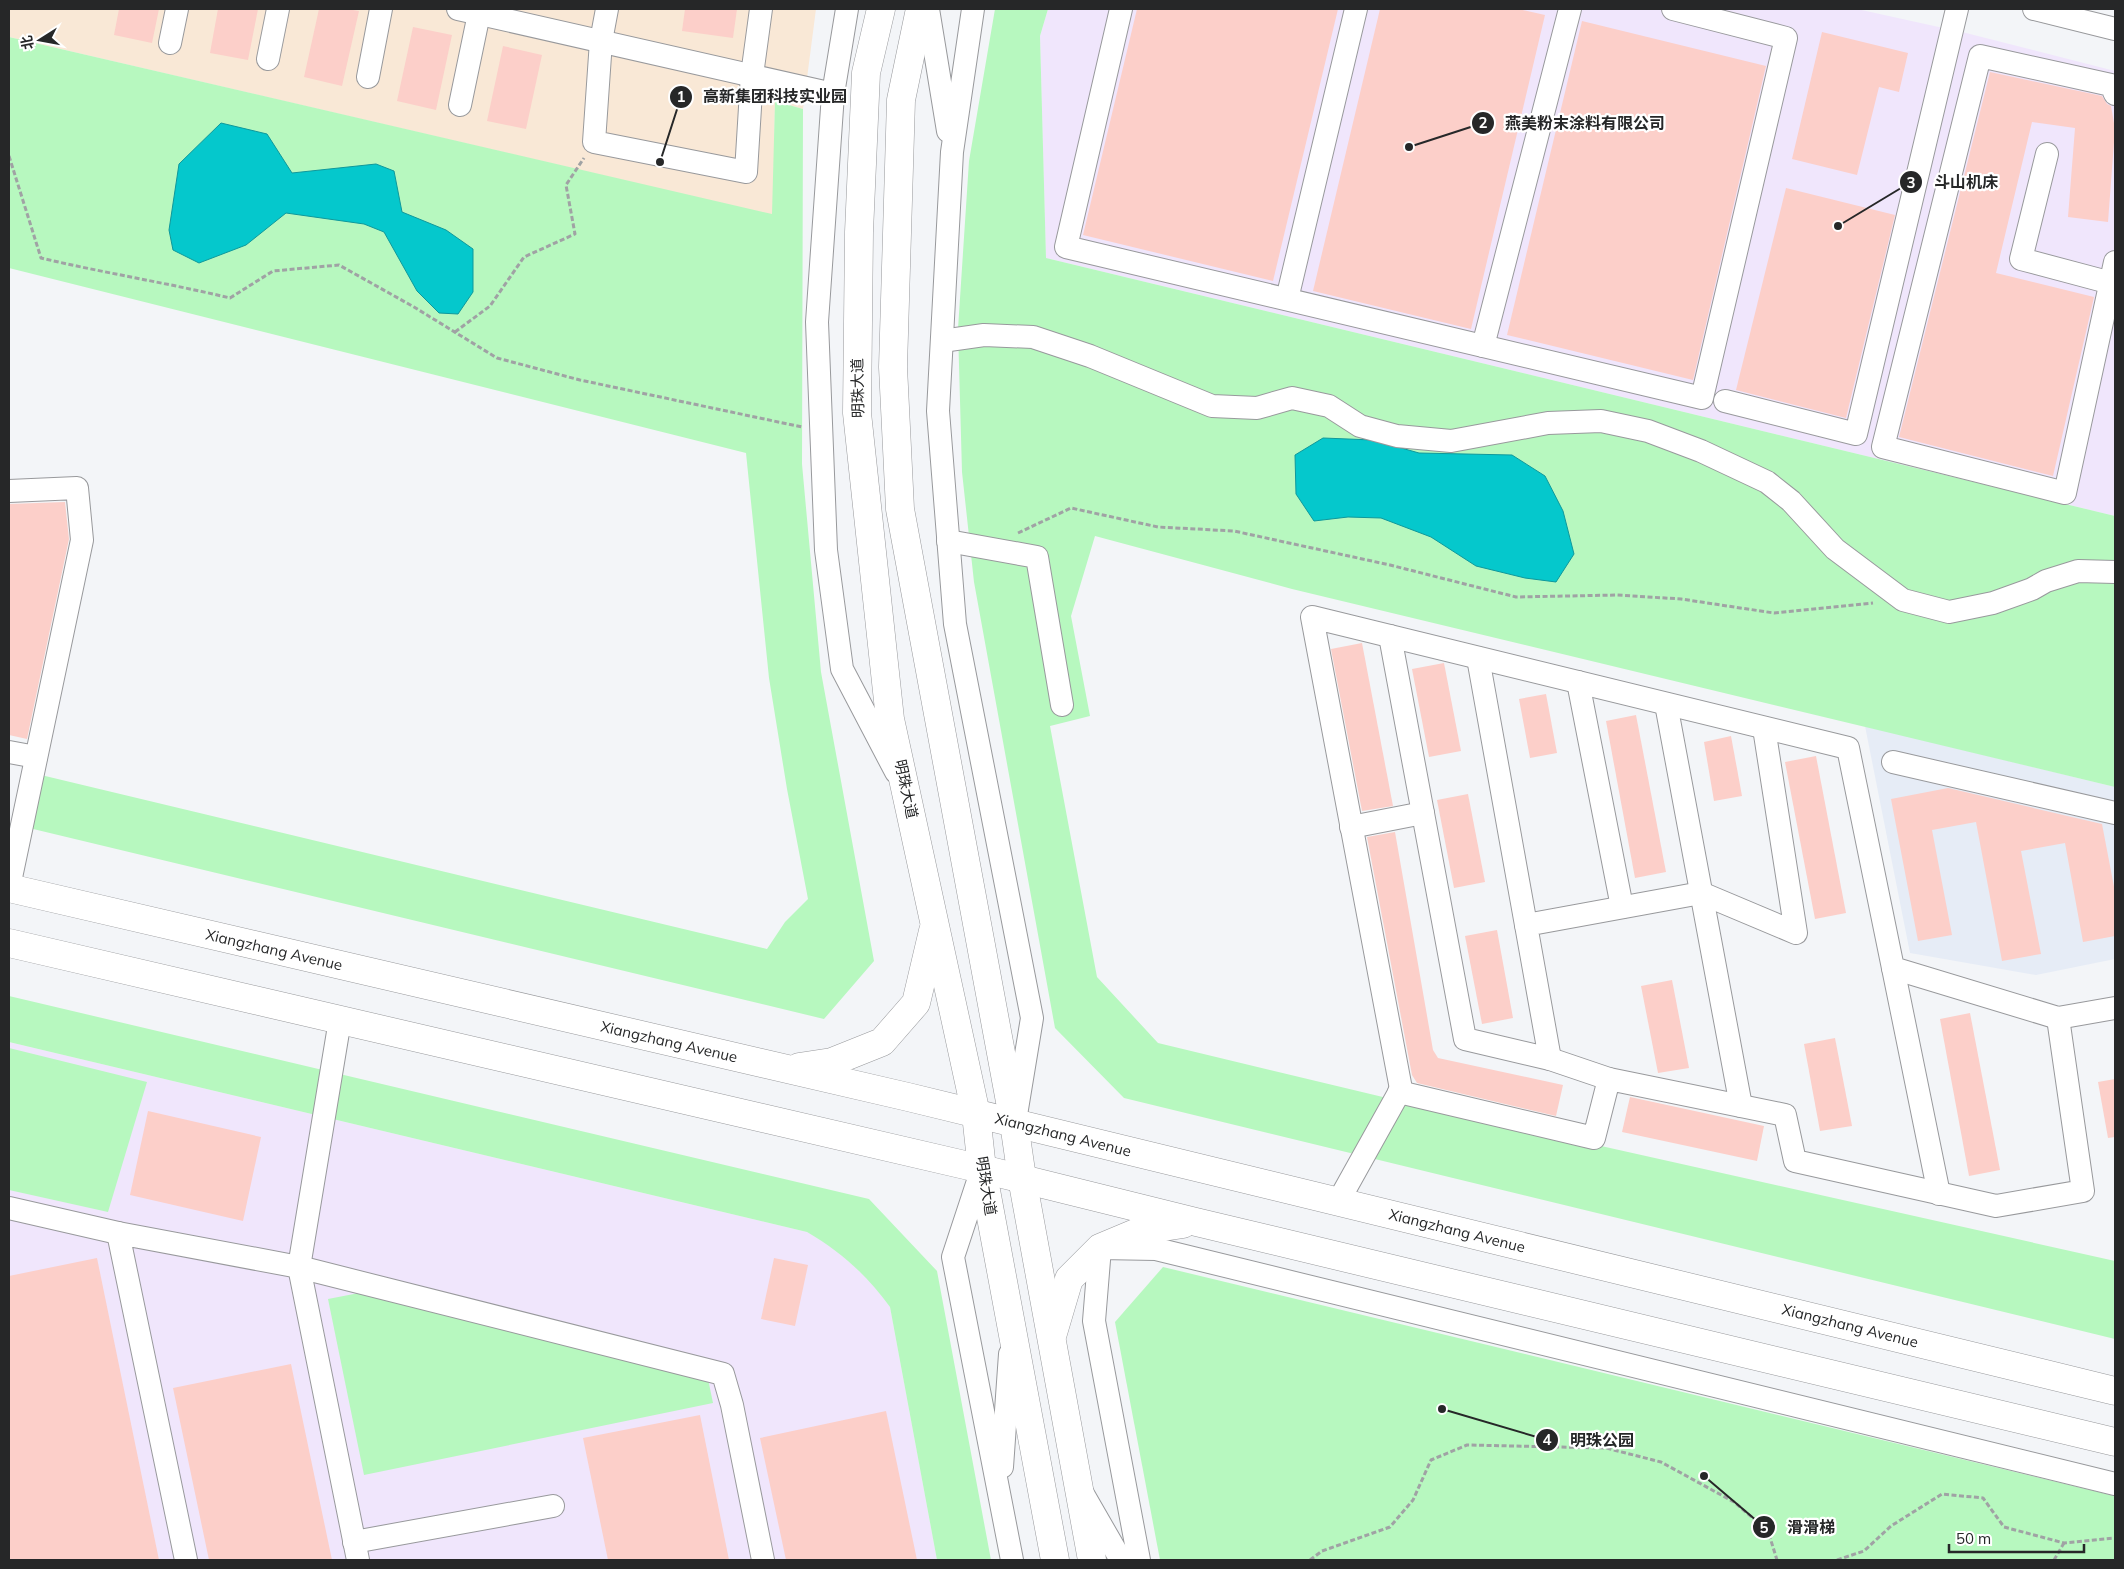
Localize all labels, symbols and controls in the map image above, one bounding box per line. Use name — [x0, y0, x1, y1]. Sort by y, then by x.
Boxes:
north arrow — [15, 15, 65, 65]
text: 北 — [17, 34, 37, 51]
callout: 高新集团科技实业园 — [668, 81, 857, 112]
text: 高新集团科技实业园 — [703, 86, 847, 106]
text: 1 — [676, 87, 686, 106]
callout: 燕美粉末涂料有限公司 — [1470, 108, 1675, 139]
text: 2 — [1478, 113, 1488, 132]
text: 燕美粉末涂料有限公司 — [1505, 113, 1665, 133]
callout: 斗山机床 — [1899, 167, 2008, 198]
text: 斗山机床 — [1934, 172, 1998, 192]
text: 3 — [1906, 173, 1916, 192]
street label: 明珠大道 — [847, 358, 868, 418]
street label: 明珠大道 — [891, 758, 922, 820]
street label: Xiangzhang Avenue — [204, 925, 344, 974]
street label: Xiangzhang Avenue — [599, 1017, 739, 1066]
street label: Xiangzhang Avenue — [993, 1108, 1133, 1161]
street label: 明珠大道 — [972, 1155, 1001, 1217]
street label: Xiangzhang Avenue — [1387, 1204, 1527, 1257]
street label: Xiangzhang Avenue — [1780, 1299, 1920, 1352]
callout: 明珠公园 — [1535, 1425, 1644, 1456]
text: 4 — [1542, 1430, 1552, 1449]
text: 明珠公园 — [1570, 1430, 1634, 1450]
callout: 滑滑梯 — [1752, 1512, 1845, 1543]
text: 滑滑梯 — [1787, 1517, 1835, 1537]
text: 5 — [1759, 1518, 1769, 1537]
scale bar — [1949, 1522, 2084, 1554]
text: 50 m — [1956, 1529, 1991, 1548]

